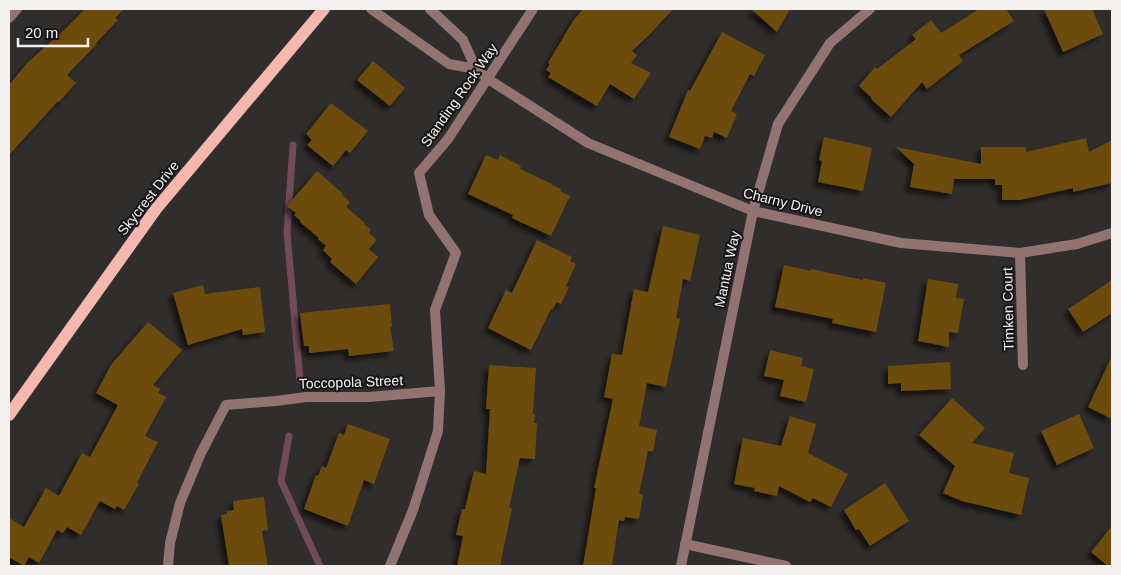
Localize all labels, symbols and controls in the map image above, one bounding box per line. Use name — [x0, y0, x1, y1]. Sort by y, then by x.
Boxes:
scale bar — [18, 15, 88, 47]
text: 20 m — [25, 24, 58, 41]
street label: Standing Rock Way — [417, 40, 501, 150]
street label: Skycrest Drive — [114, 157, 182, 238]
street label: Charny Drive — [741, 184, 825, 220]
street label: Mantua Way — [711, 229, 743, 309]
street label: Timken Court — [999, 267, 1017, 351]
street label: Toccopola Street — [299, 372, 403, 392]

